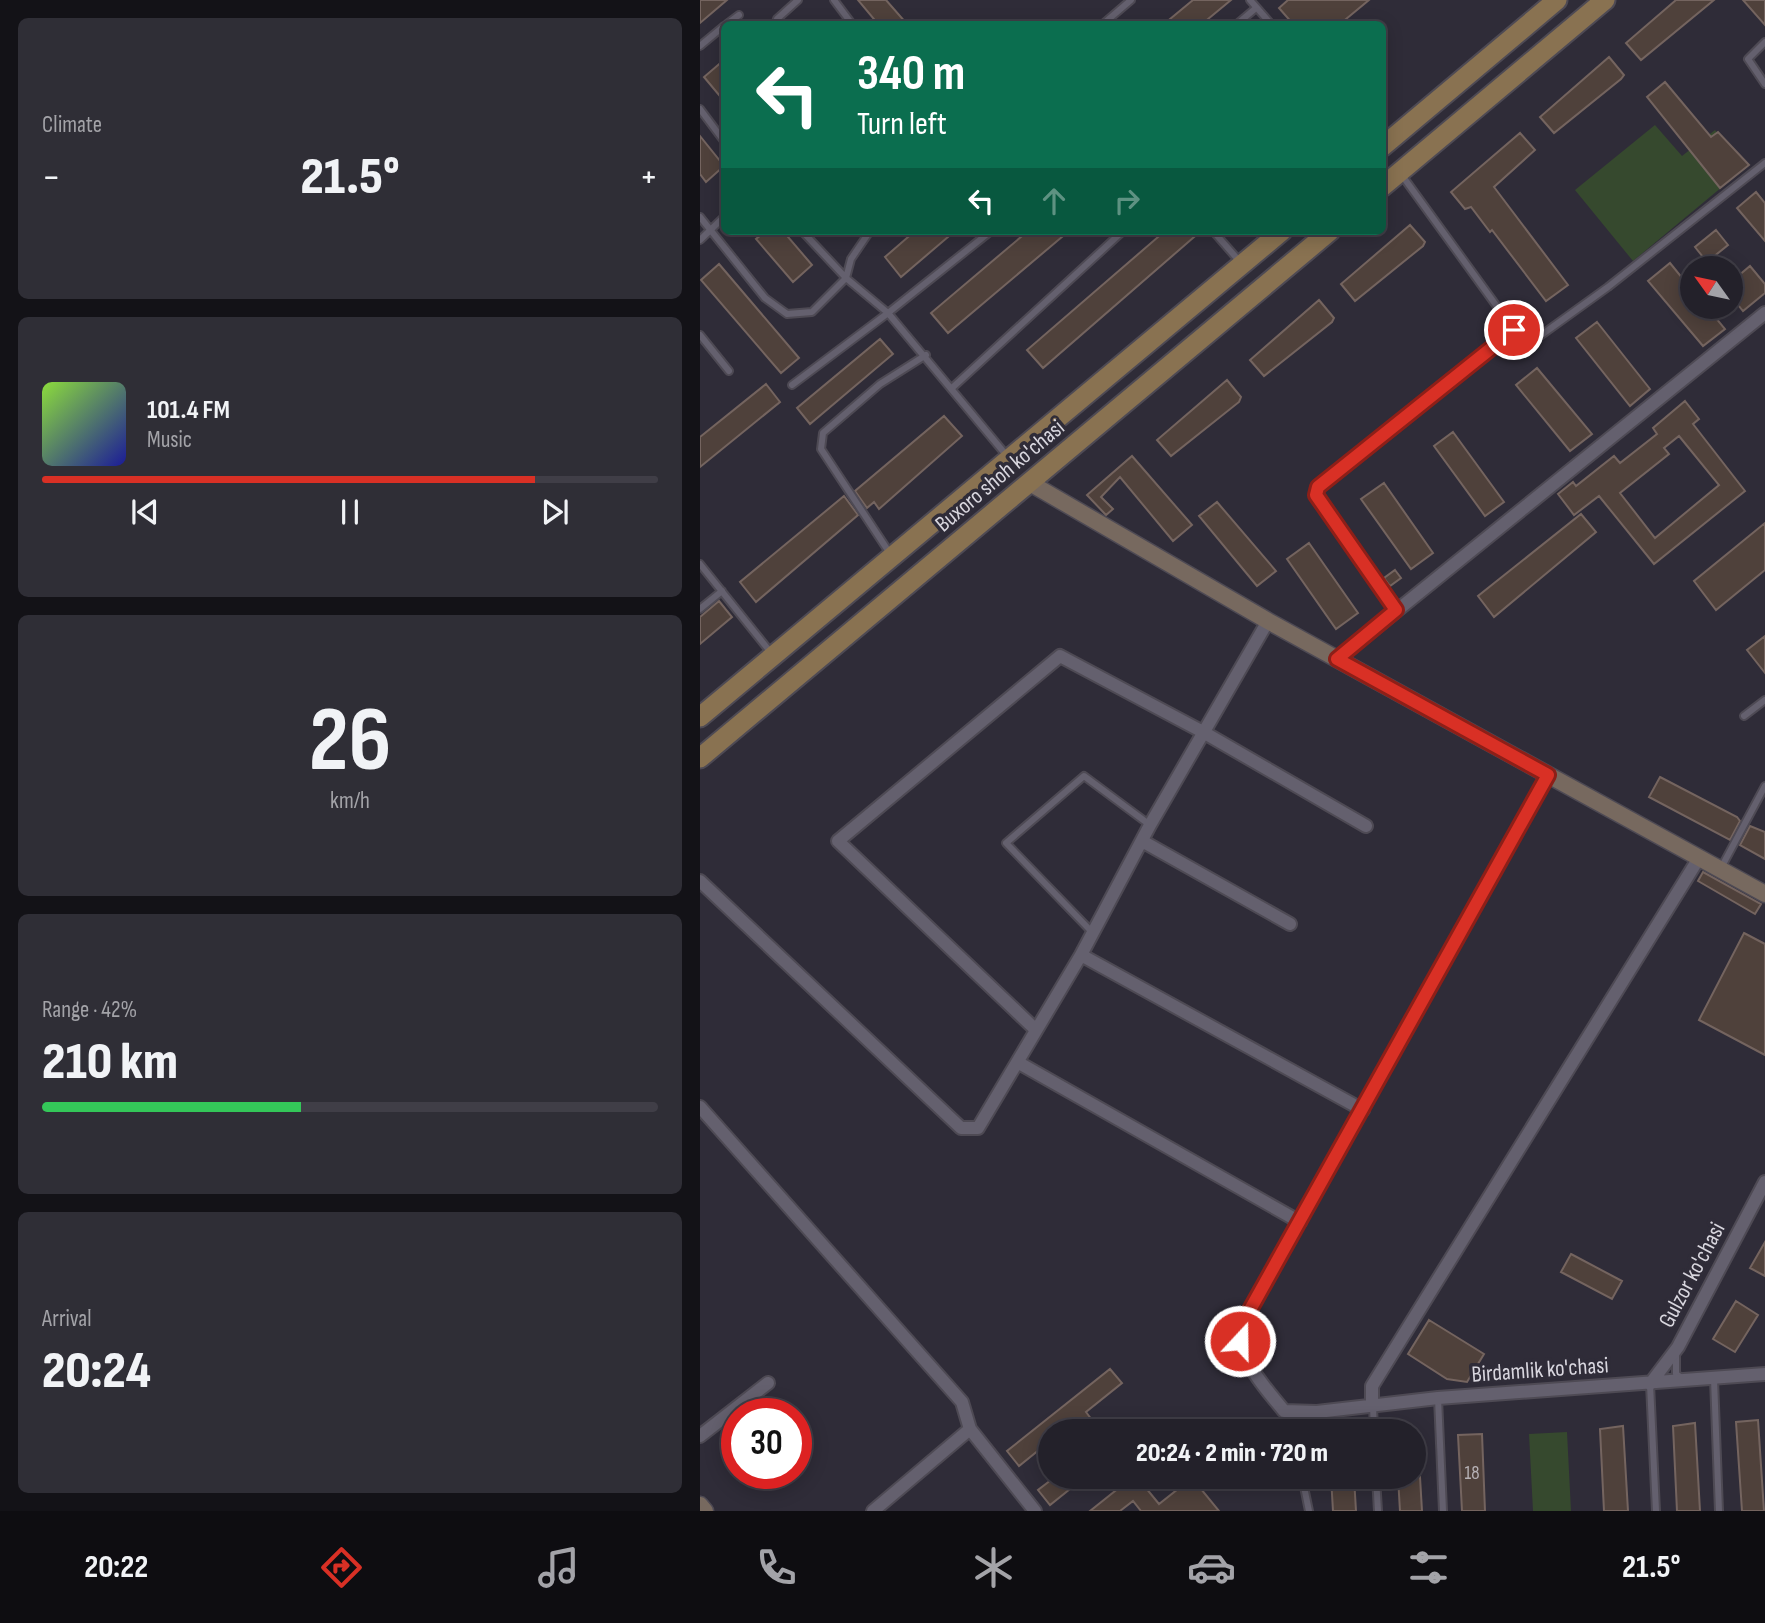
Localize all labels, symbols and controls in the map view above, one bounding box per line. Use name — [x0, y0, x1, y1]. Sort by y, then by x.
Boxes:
text: 340 m — [857, 45, 965, 104]
icon: left — [742, 49, 833, 140]
text: Turn left — [857, 105, 947, 144]
text: Climate — [42, 111, 102, 139]
text: 21.5° — [300, 146, 400, 209]
text: − — [42, 155, 61, 200]
text: + — [639, 155, 658, 200]
icon: left — [962, 182, 1000, 220]
icon: ahead — [1035, 182, 1073, 220]
icon: right — [1108, 182, 1146, 220]
north arrow — [1680, 256, 1743, 318]
map controls — [1680, 256, 1743, 319]
pin — [1484, 300, 1544, 360]
icon: arrive — [1495, 311, 1533, 349]
text: 101.4 FM — [147, 395, 230, 426]
street label: Buxoro shoh ko'chasi — [930, 414, 1070, 538]
text: Music — [147, 426, 192, 454]
icon: previous — [126, 493, 164, 531]
icon: pause — [331, 493, 369, 531]
icon: next — [536, 493, 574, 531]
text: 26 — [309, 687, 391, 796]
text: km/h — [330, 787, 370, 815]
text: Range · 42% — [42, 996, 137, 1024]
text: 210 km — [42, 1031, 178, 1094]
street label: Gulzor ko'chasi — [1653, 1218, 1731, 1332]
position arrow — [1203, 1304, 1277, 1378]
text: Arrival — [42, 1305, 91, 1333]
text: 20:24 — [42, 1340, 151, 1403]
street label: Birdamlik ko'chasi — [1470, 1351, 1610, 1389]
speed limit sign: 30 — [721, 1398, 812, 1489]
text: 20:24 · 2 min · 720 m — [1136, 1438, 1328, 1469]
house number: 18 — [1465, 1462, 1479, 1485]
icon: directions — [317, 1543, 366, 1592]
icon: music — [534, 1543, 583, 1592]
icon: phone — [752, 1543, 801, 1592]
icon: climate — [969, 1543, 1018, 1592]
icon: car — [1187, 1543, 1236, 1592]
icon: filters — [1404, 1543, 1453, 1592]
text: 20:22 — [84, 1548, 148, 1587]
text: 21.5° — [1622, 1548, 1681, 1587]

